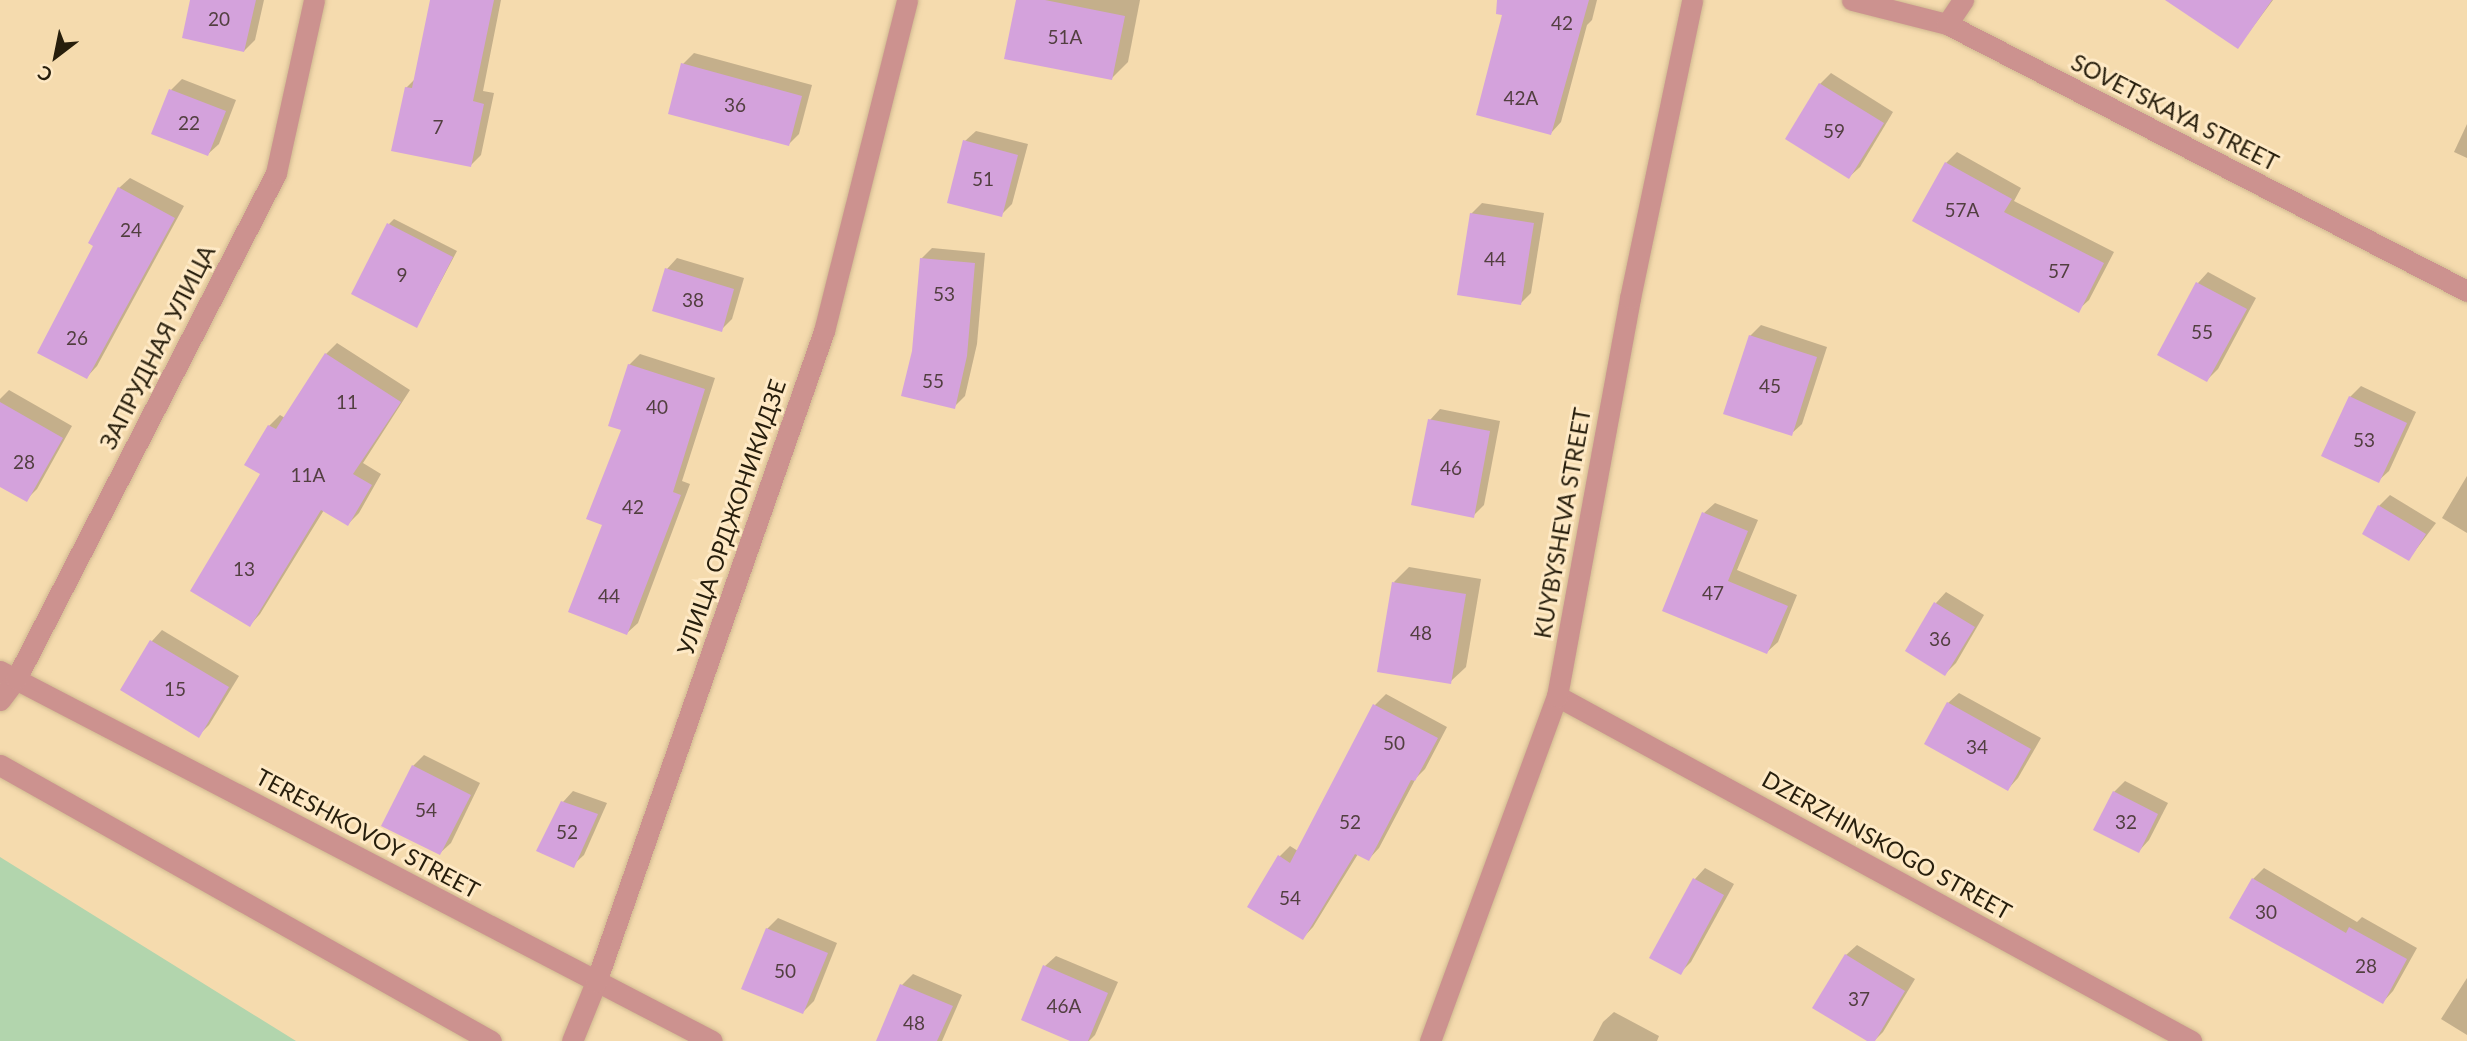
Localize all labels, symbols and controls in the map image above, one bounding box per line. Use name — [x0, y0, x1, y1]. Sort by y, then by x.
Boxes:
house number: 20 — [208, 8, 230, 30]
house number: 42 — [1551, 12, 1573, 34]
north arrow — [21, 21, 91, 91]
house number: 51А — [1048, 26, 1082, 48]
street label: SOVETSKAYA STREET — [2067, 48, 2283, 176]
text: С — [33, 61, 56, 87]
house number: 42А — [1504, 87, 1538, 109]
house number: 36 — [724, 94, 746, 116]
house number: 22 — [178, 112, 200, 134]
house number: 7 — [432, 116, 444, 138]
house number: 59 — [1823, 120, 1845, 142]
house number: 51 — [972, 168, 994, 190]
house number: 57А — [1945, 199, 1979, 221]
house number: 24 — [120, 219, 142, 241]
street label: ЗАПРУДНАЯ УЛИЦА — [94, 240, 220, 454]
house number: 44 — [1484, 248, 1506, 270]
house number: 57 — [2048, 260, 2070, 282]
house number: 9 — [396, 264, 408, 286]
house number: 53 — [933, 283, 955, 305]
house number: 38 — [682, 289, 704, 311]
house number: 55 — [2191, 321, 2213, 343]
house number: 26 — [66, 327, 88, 349]
house number: 55 — [922, 370, 944, 392]
house number: 45 — [1759, 375, 1781, 397]
street label: УЛИЦА ОРДЖОНИКИДЗЕ — [671, 376, 791, 658]
house number: 11 — [336, 391, 358, 413]
house number: 40 — [646, 396, 668, 418]
street label: KUYBYSHEVA STREET — [1528, 405, 1596, 641]
house number: 53 — [2353, 429, 2375, 451]
house number: 28 — [13, 451, 35, 473]
house number: 46 — [1440, 457, 1462, 479]
house number: 11А — [291, 464, 325, 486]
house number: 42 — [622, 496, 644, 518]
house number: 13 — [233, 558, 255, 580]
house number: 47 — [1702, 582, 1724, 604]
house number: 44 — [598, 585, 620, 607]
house number: 48 — [1410, 622, 1432, 644]
house number: 36 — [1929, 628, 1951, 650]
house number: 15 — [164, 678, 186, 700]
house number: 50 — [1383, 732, 1405, 754]
house number: 34 — [1966, 736, 1988, 758]
street label: TERESHKOVOY STREET — [251, 762, 485, 904]
street label: DZERZHINSKOGO STREET — [1757, 765, 2017, 925]
house number: 54 — [415, 799, 437, 821]
house number: 52 — [1339, 811, 1361, 833]
house number: 32 — [2115, 811, 2137, 833]
house number: 52 — [556, 821, 578, 843]
house number: 54 — [1279, 887, 1301, 909]
house number: 30 — [2255, 901, 2277, 923]
house number: 28 — [2355, 955, 2377, 977]
house number: 50 — [774, 960, 796, 982]
house number: 37 — [1848, 988, 1870, 1010]
house number: 46А — [1047, 995, 1081, 1017]
house number: 48 — [903, 1012, 925, 1034]

